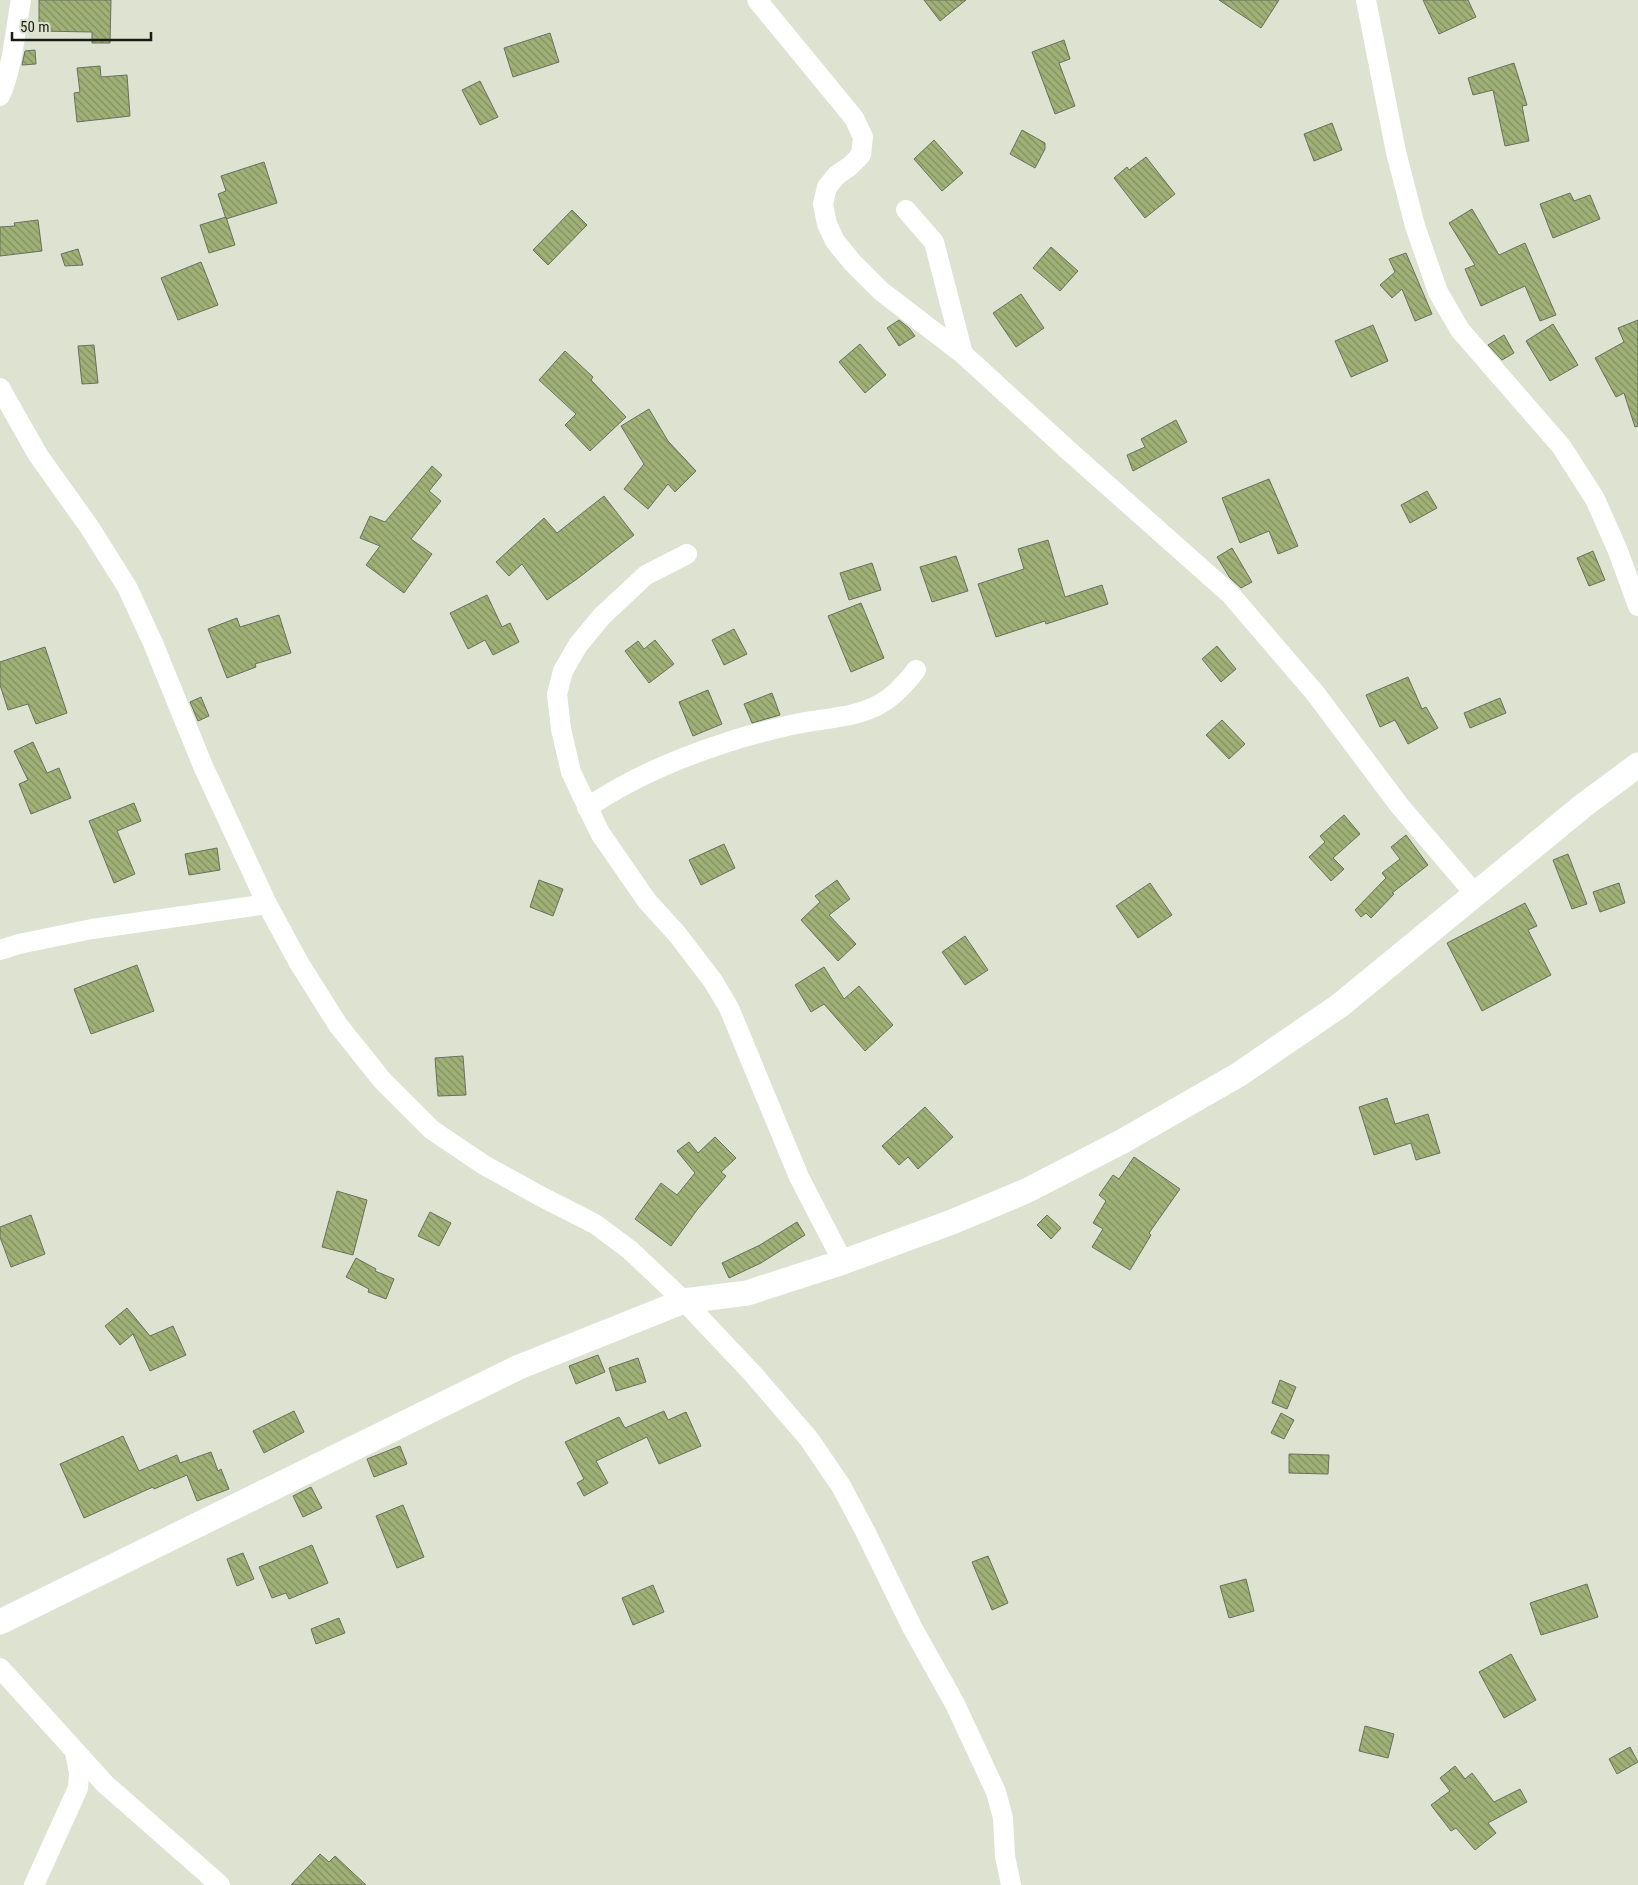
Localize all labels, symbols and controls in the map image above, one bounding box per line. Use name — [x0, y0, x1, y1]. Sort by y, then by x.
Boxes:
scale bar — [12, 10, 151, 42]
text: 50 m — [20, 18, 50, 36]

